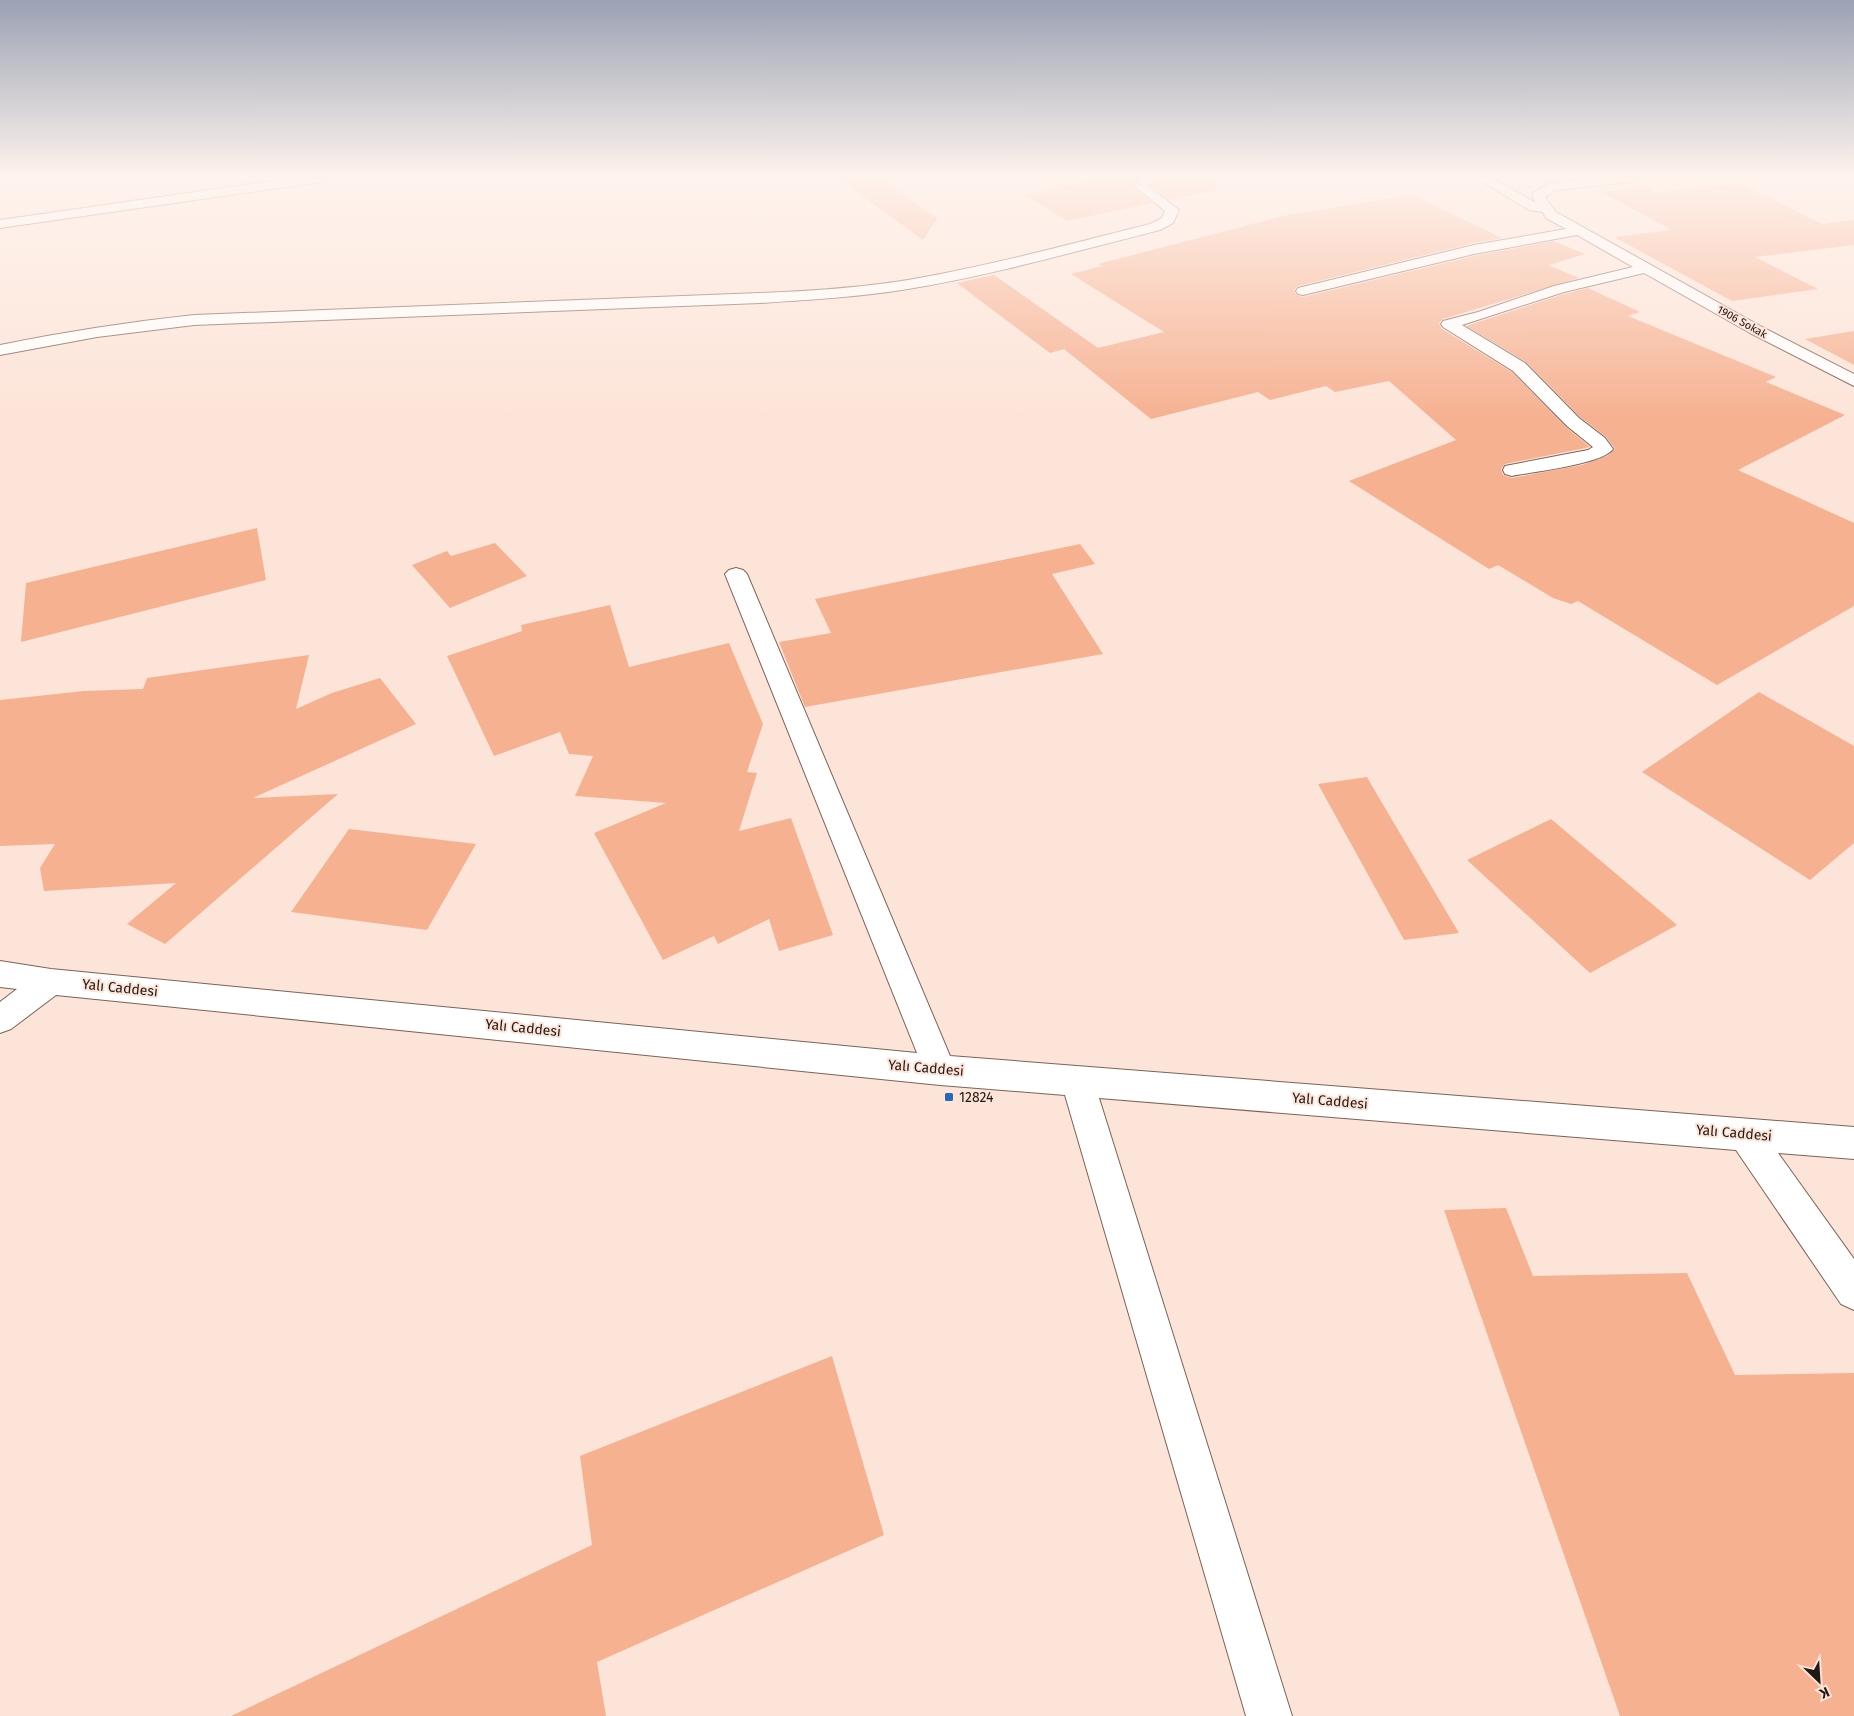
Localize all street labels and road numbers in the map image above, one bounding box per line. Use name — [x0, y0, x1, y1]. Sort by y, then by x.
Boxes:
street label: 1906 Sokak — [1715, 303, 1770, 341]
street label: Yalı Caddesi — [81, 976, 159, 1000]
street label: Yalı Caddesi — [484, 1016, 562, 1040]
street label: Yalı Caddesi — [887, 1056, 965, 1080]
street label: Yalı Caddesi — [1291, 1089, 1369, 1113]
street label: Yalı Caddesi — [1695, 1121, 1773, 1145]

